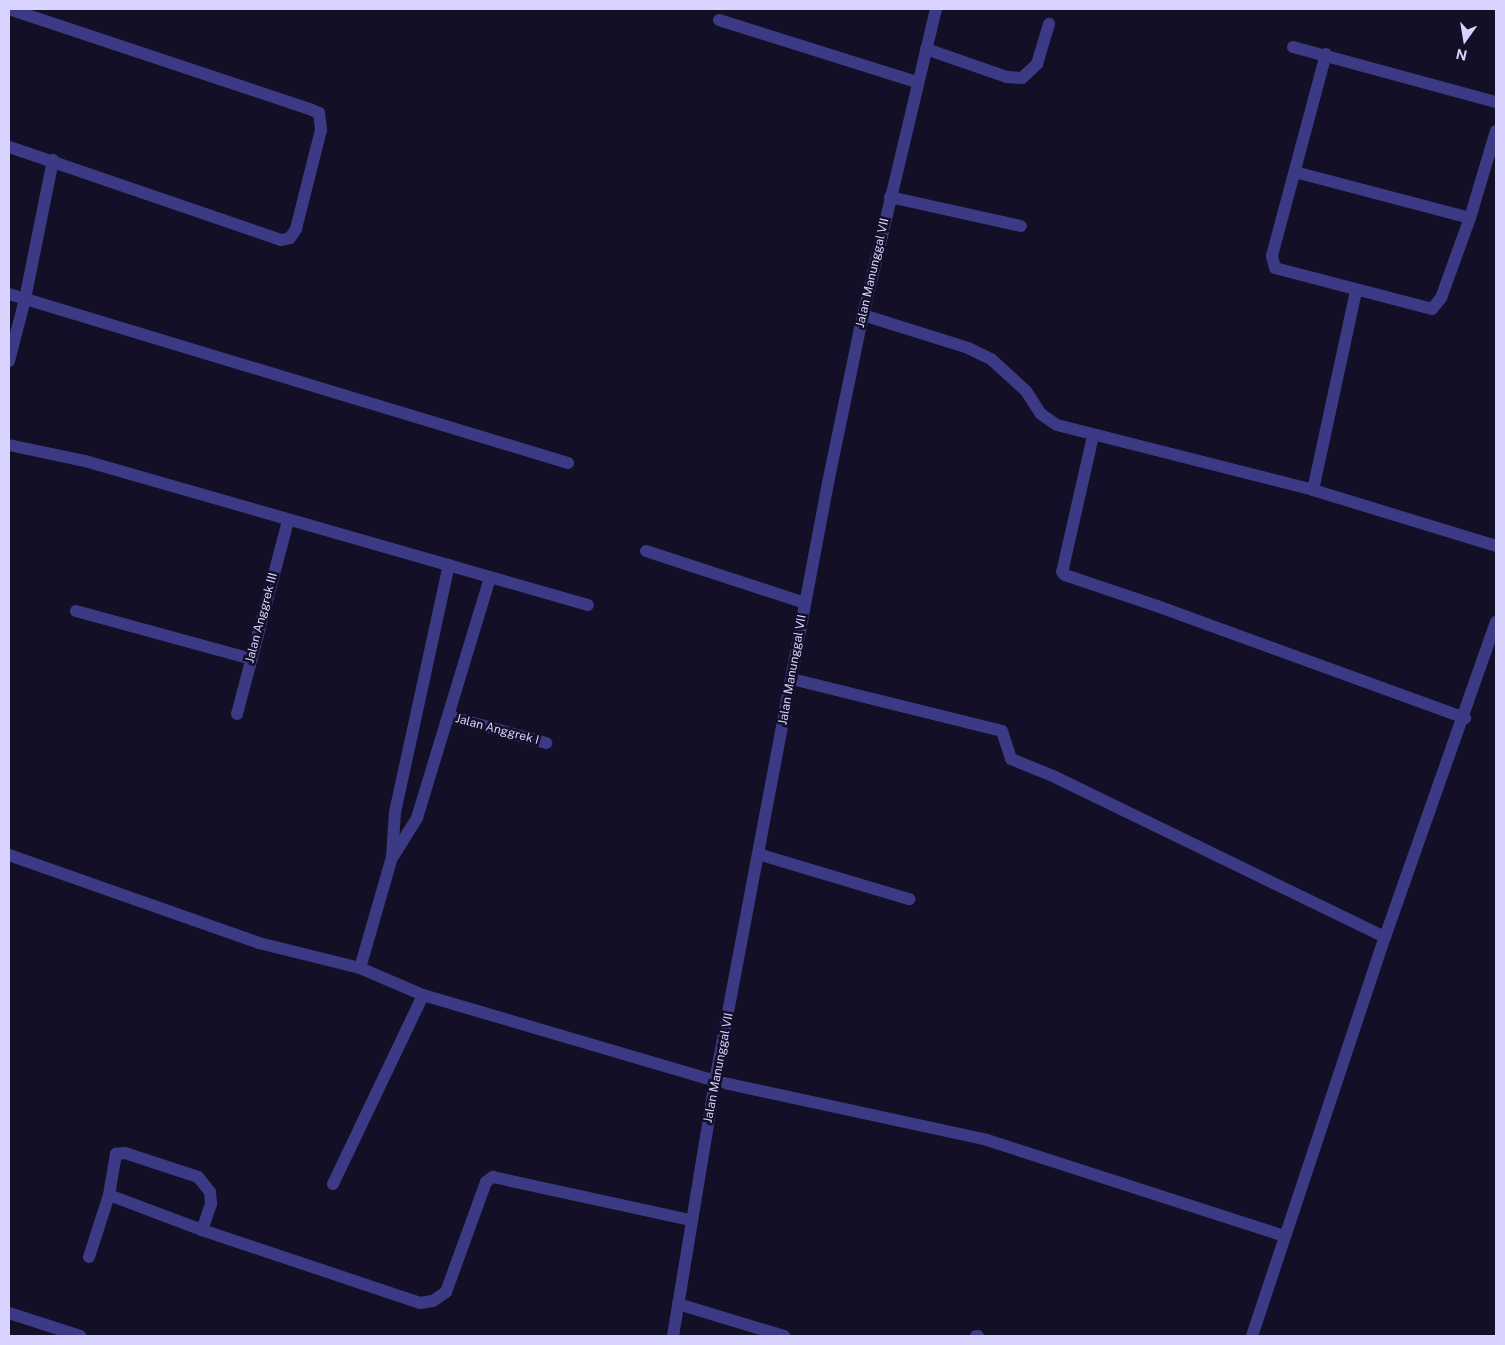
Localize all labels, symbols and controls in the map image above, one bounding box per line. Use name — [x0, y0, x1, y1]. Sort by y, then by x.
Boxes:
north arrow — [1440, 15, 1490, 65]
text: N — [1454, 46, 1469, 64]
street label: Jalan Manunggal VII — [853, 217, 893, 329]
street label: Jalan Anggrek III — [243, 571, 281, 665]
street label: Jalan Manunggal VII — [776, 614, 810, 726]
street label: Jalan Anggrek I — [454, 712, 540, 748]
street label: Jalan Manunggal VII — [701, 1012, 737, 1124]

